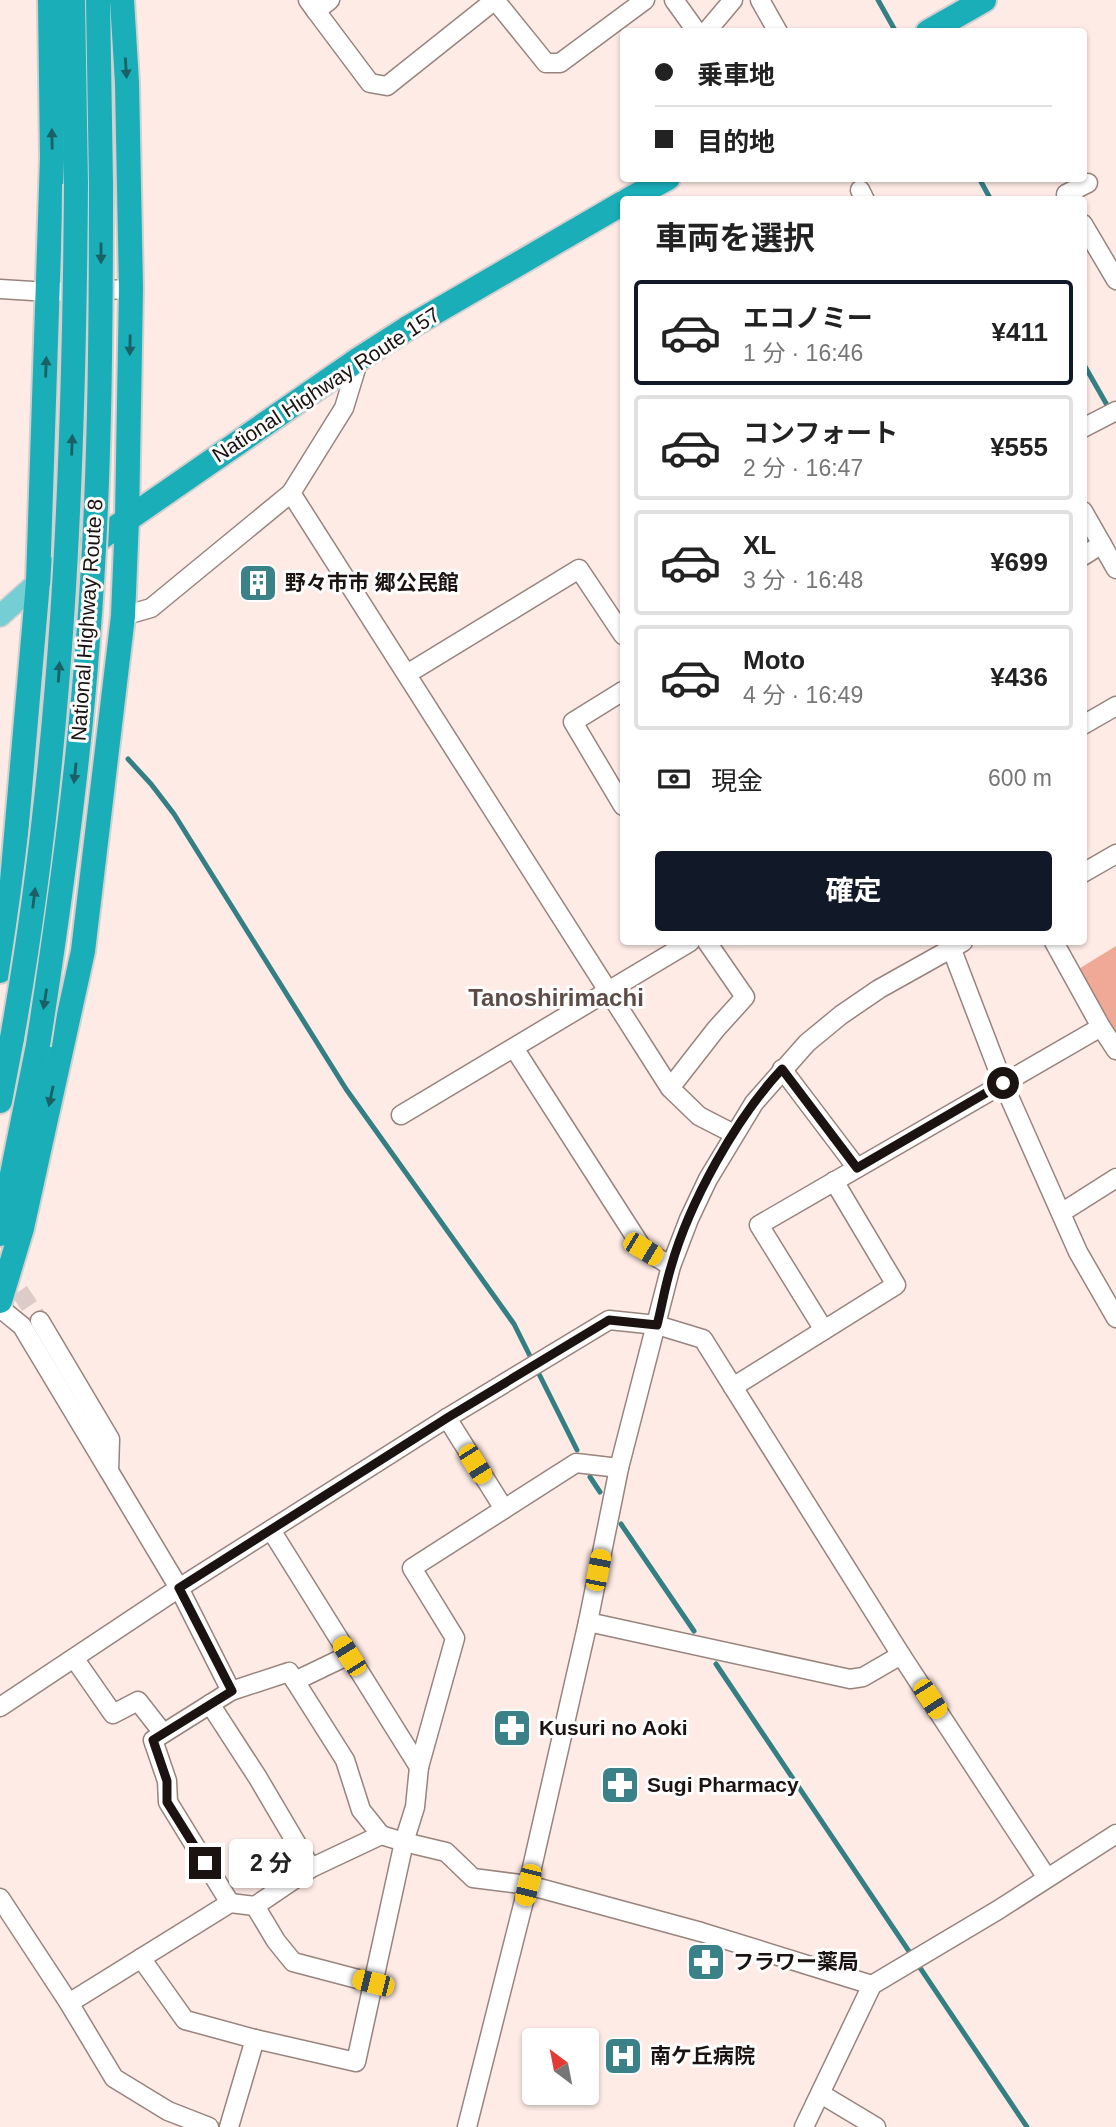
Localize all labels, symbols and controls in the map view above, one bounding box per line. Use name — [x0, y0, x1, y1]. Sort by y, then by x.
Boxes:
one-way arrow — [121, 57, 132, 79]
text: 乗車地 — [697, 60, 775, 90]
text: 目的地 — [697, 127, 775, 157]
one-way arrow — [46, 128, 57, 150]
text: 車両を選択 — [655, 220, 815, 256]
one-way arrow — [95, 242, 107, 264]
icon: car — [659, 301, 722, 364]
street label: National Highway Route 157 — [208, 302, 444, 467]
text: エコノミー — [743, 303, 873, 333]
text: ¥411 — [992, 317, 1048, 347]
one-way arrow — [124, 334, 136, 356]
text: 1 分 · 16:46 — [743, 340, 863, 366]
one-way arrow — [41, 356, 52, 378]
icon: car — [659, 416, 722, 479]
text: コンフォート — [743, 418, 898, 448]
text: ¥555 — [990, 432, 1048, 462]
one-way arrow — [66, 434, 77, 456]
text: 2 分 · 16:47 — [743, 455, 863, 481]
street label: National Highway Route 8 — [67, 498, 106, 742]
text: XL — [743, 530, 776, 560]
icon: car — [659, 531, 722, 594]
text: ¥699 — [990, 547, 1048, 577]
building icon: 野々市市 郷公民館 — [237, 562, 279, 604]
text: 3 分 · 16:48 — [743, 567, 863, 593]
place label: 野々市市 郷公民館 — [285, 571, 459, 594]
text: Moto — [743, 645, 805, 675]
icon: car — [659, 646, 722, 709]
one-way arrow — [54, 661, 65, 683]
text: ¥436 — [990, 662, 1048, 692]
text: 4 分 · 16:49 — [743, 682, 863, 708]
icon: cash — [655, 760, 693, 798]
one-way arrow — [69, 762, 80, 784]
text: 600 m — [988, 765, 1052, 791]
text: 現金 — [711, 766, 763, 796]
button: 確定 — [655, 851, 1052, 931]
one-way arrow — [28, 887, 39, 909]
district label: Tanoshirimachi — [468, 984, 644, 1011]
one-way arrow — [39, 988, 50, 1010]
route start — [987, 1067, 1019, 1099]
one-way arrow — [45, 1085, 56, 1107]
car — [620, 1229, 667, 1269]
car — [455, 1441, 496, 1487]
car — [584, 1547, 613, 1593]
car — [329, 1633, 370, 1679]
car — [910, 1676, 951, 1722]
pharmacy icon: Kusuri no Aoki — [491, 1707, 533, 1749]
place label: Kusuri no Aoki — [539, 1716, 688, 1739]
pharmacy icon: Sugi Pharmacy — [599, 1764, 641, 1806]
place label: Sugi Pharmacy — [647, 1773, 799, 1796]
callout: 2 分 — [230, 1839, 314, 1888]
route end — [189, 1847, 221, 1879]
text: 2 分 — [250, 1850, 292, 1876]
car — [513, 1862, 544, 1908]
pharmacy icon: フラワー薬局 — [685, 1941, 727, 1983]
place label: フラワー薬局 — [733, 1950, 859, 1973]
car — [351, 1968, 396, 1998]
north arrow — [522, 2028, 598, 2105]
map controls — [522, 2028, 599, 2105]
hospital icon: 南ケ丘病院 — [602, 2035, 644, 2077]
place label: 南ケ丘病院 — [650, 2044, 755, 2067]

